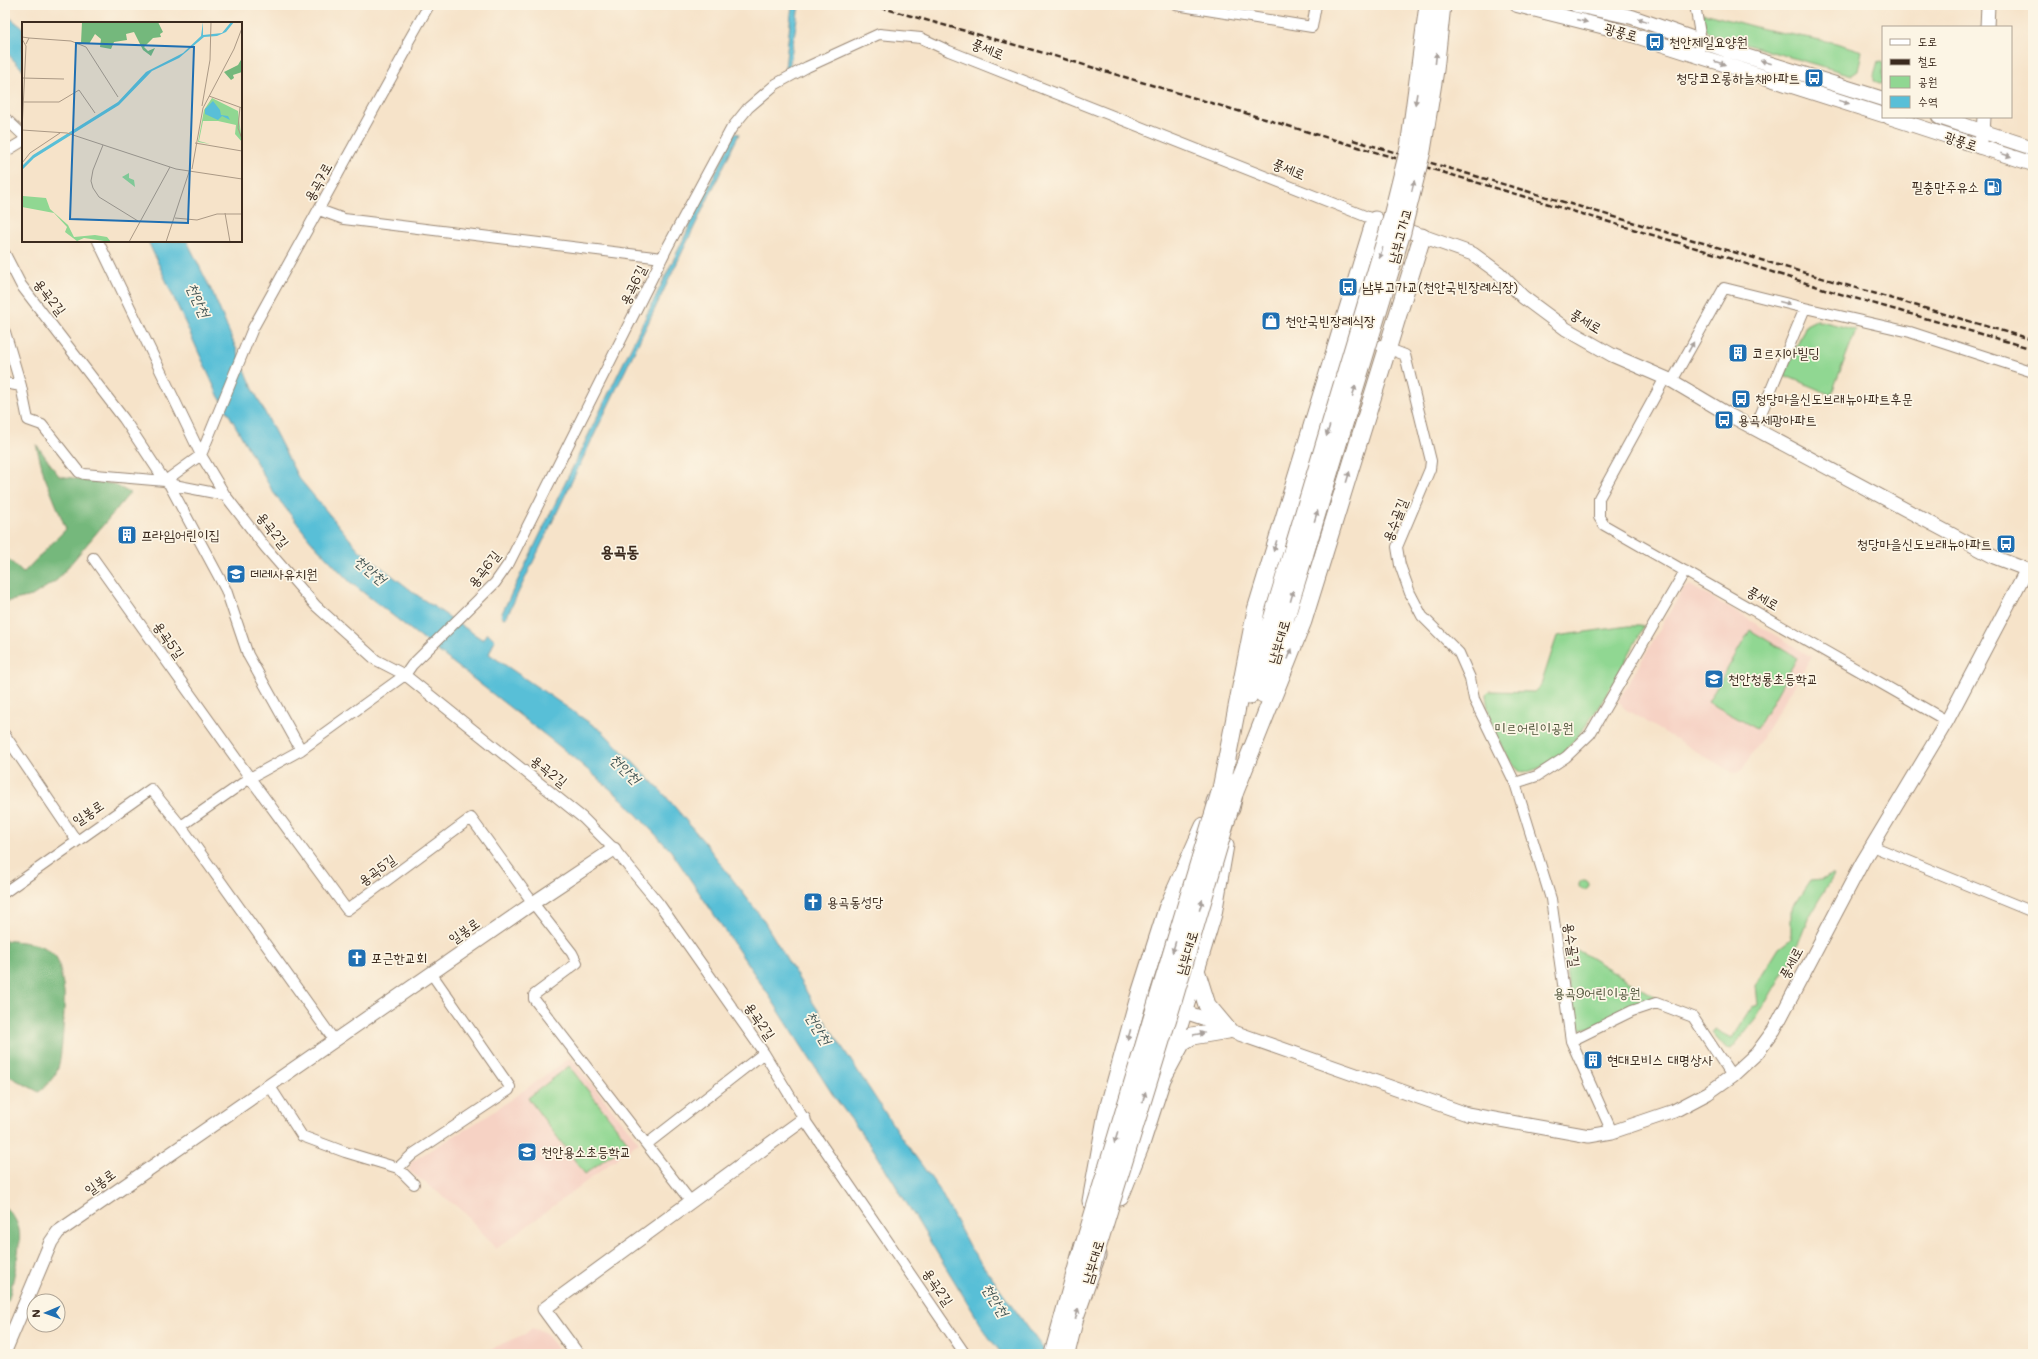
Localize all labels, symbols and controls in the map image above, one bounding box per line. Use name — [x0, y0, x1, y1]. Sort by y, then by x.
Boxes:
one-way arrow — [1636, 17, 1648, 23]
street label: 광풍로 — [1602, 18, 1640, 45]
one-way arrow — [1576, 19, 1588, 25]
inset map — [22, 22, 242, 242]
legend — [1882, 26, 2012, 118]
bus stop icon: 천안제일요양원 — [1644, 31, 1666, 53]
place label: 천안제일요양원 — [1669, 32, 1748, 51]
street label: 풍세로 — [969, 33, 1007, 64]
text: 도로 — [1918, 33, 1937, 49]
one-way arrow — [1433, 52, 1439, 64]
text: 철도 — [1918, 53, 1937, 69]
one-way arrow — [1759, 59, 1771, 65]
one-way arrow — [1714, 60, 1726, 66]
bus stop icon: 청당코오롱하늘채아파트 — [1803, 67, 1825, 89]
place label: 청당코오롱하늘채아파트 — [1676, 68, 1800, 87]
text: 공원 — [1918, 73, 1937, 89]
one-way arrow — [1413, 93, 1419, 105]
text: 수역 — [1918, 93, 1938, 109]
one-way arrow — [1838, 99, 1850, 105]
street label: 광풍로 — [1942, 126, 1980, 155]
street label: 풍세로 — [1270, 153, 1308, 184]
one-way arrow — [2000, 153, 2012, 159]
street label: 용곡7로 — [299, 159, 336, 205]
fuel station icon: 필충만주유소 — [1982, 176, 2004, 198]
place label: 필충만주유소 — [1911, 177, 1979, 196]
one-way arrow — [1411, 179, 1417, 192]
street label: 남부고가교 — [1383, 206, 1416, 266]
one-way arrow — [1378, 247, 1384, 259]
street label: 용곡6길 — [615, 261, 651, 308]
street label: 용곡2길 — [30, 274, 71, 320]
bus stop icon: 남부고가교(천안국빈장례식장) — [1337, 276, 1359, 298]
place label: 남부고가교(천안국빈장례식장) — [1362, 277, 1518, 296]
water label: 천안천 — [182, 279, 216, 322]
one-way arrow — [1779, 300, 1791, 306]
street label: 풍세로 — [1567, 304, 1606, 337]
shop icon: 천안국빈장례식장 — [1260, 310, 1282, 332]
place label: 천안국빈장례식장 — [1285, 311, 1376, 330]
one-way arrow — [1688, 341, 1694, 353]
building icon: 코르지아빌딩 — [1727, 342, 1749, 364]
place label: 코르지아빌딩 — [1752, 343, 1820, 362]
one-way arrow — [1351, 385, 1357, 397]
bus stop icon: 청당마을신도브래뉴아파트후문 — [1730, 388, 1752, 410]
place label: 청당마을신도브래뉴아파트후문 — [1755, 389, 1913, 408]
bus stop icon: 용곡세광아파트 — [1713, 409, 1735, 431]
place label: 용곡세광아파트 — [1738, 410, 1817, 429]
one-way arrow — [1325, 426, 1331, 438]
one-way arrow — [1345, 471, 1351, 483]
street label: 용수골길 — [1378, 495, 1412, 544]
street label: 용곡2길 — [253, 508, 294, 552]
one-way arrow — [1313, 509, 1319, 521]
building icon: 프라임어린이집 — [116, 524, 138, 546]
place label: 프라임어린이집 — [141, 525, 220, 544]
bus stop icon: 청당마을신도브래뉴아파트 — [1995, 533, 2017, 555]
place label: 청당마을신도브래뉴아파트 — [1857, 534, 1992, 553]
district label: 용곡동 — [601, 540, 639, 561]
one-way arrow — [1272, 540, 1278, 552]
street label: 용곡6길 — [463, 546, 505, 591]
water label: 천안천 — [350, 550, 392, 590]
school or university icon: 데레사유치원 — [225, 563, 247, 585]
place label: 데레사유치원 — [250, 564, 318, 583]
street label: 풍세로 — [1744, 581, 1783, 614]
one-way arrow — [1289, 589, 1295, 601]
street label: 용곡5길 — [150, 617, 190, 663]
street label: 남부대로 — [1263, 618, 1294, 666]
one-way arrow — [1287, 648, 1293, 660]
school or university icon: 천안청룡초등학교 — [1703, 668, 1725, 690]
place label: 천안청룡초등학교 — [1728, 669, 1818, 688]
park label: 미르어린이공원 — [1495, 718, 1573, 737]
water label: 천안천 — [606, 749, 647, 789]
street label: 용곡2길 — [527, 750, 572, 791]
street label: 일봉로 — [68, 795, 107, 830]
street label: 용곡5길 — [354, 849, 400, 890]
church icon: 용곡동성당 — [802, 891, 824, 913]
place label: 용곡동성당 — [827, 892, 884, 911]
one-way arrow — [1198, 899, 1204, 911]
street label: 일봉로 — [444, 913, 483, 948]
street label: 용수골길 — [1560, 921, 1585, 969]
street label: 남부대로 — [1171, 929, 1202, 977]
one-way arrow — [1171, 941, 1177, 953]
street label: 풍세로 — [1774, 943, 1807, 982]
church icon: 포근한교회 — [346, 947, 368, 969]
place label: 포근한교회 — [371, 948, 427, 967]
park label: 용곡9어린이공원 — [1553, 983, 1641, 1002]
street label: 용곡2길 — [741, 998, 781, 1044]
water label: 천안천 — [801, 1007, 838, 1050]
one-way arrow — [1126, 1029, 1132, 1041]
one-way arrow — [1193, 1031, 1205, 1037]
building icon: 현대모비스 대명상사 — [1582, 1049, 1604, 1071]
place label: 현대모비스 대명상사 — [1607, 1050, 1714, 1069]
one-way arrow — [1141, 1091, 1147, 1103]
one-way arrow — [1113, 1132, 1119, 1144]
school or university icon: 천안용소초등학교 — [516, 1141, 538, 1163]
place label: 천안용소초등학교 — [541, 1142, 631, 1161]
street label: 일봉로 — [80, 1164, 119, 1199]
street label: 남부대로 — [1077, 1238, 1108, 1286]
street label: 용곡2길 — [919, 1264, 958, 1310]
water label: 천안천 — [978, 1279, 1015, 1322]
north arrow — [26, 1293, 66, 1333]
one-way arrow — [1074, 1307, 1080, 1319]
text: N — [28, 1309, 43, 1318]

